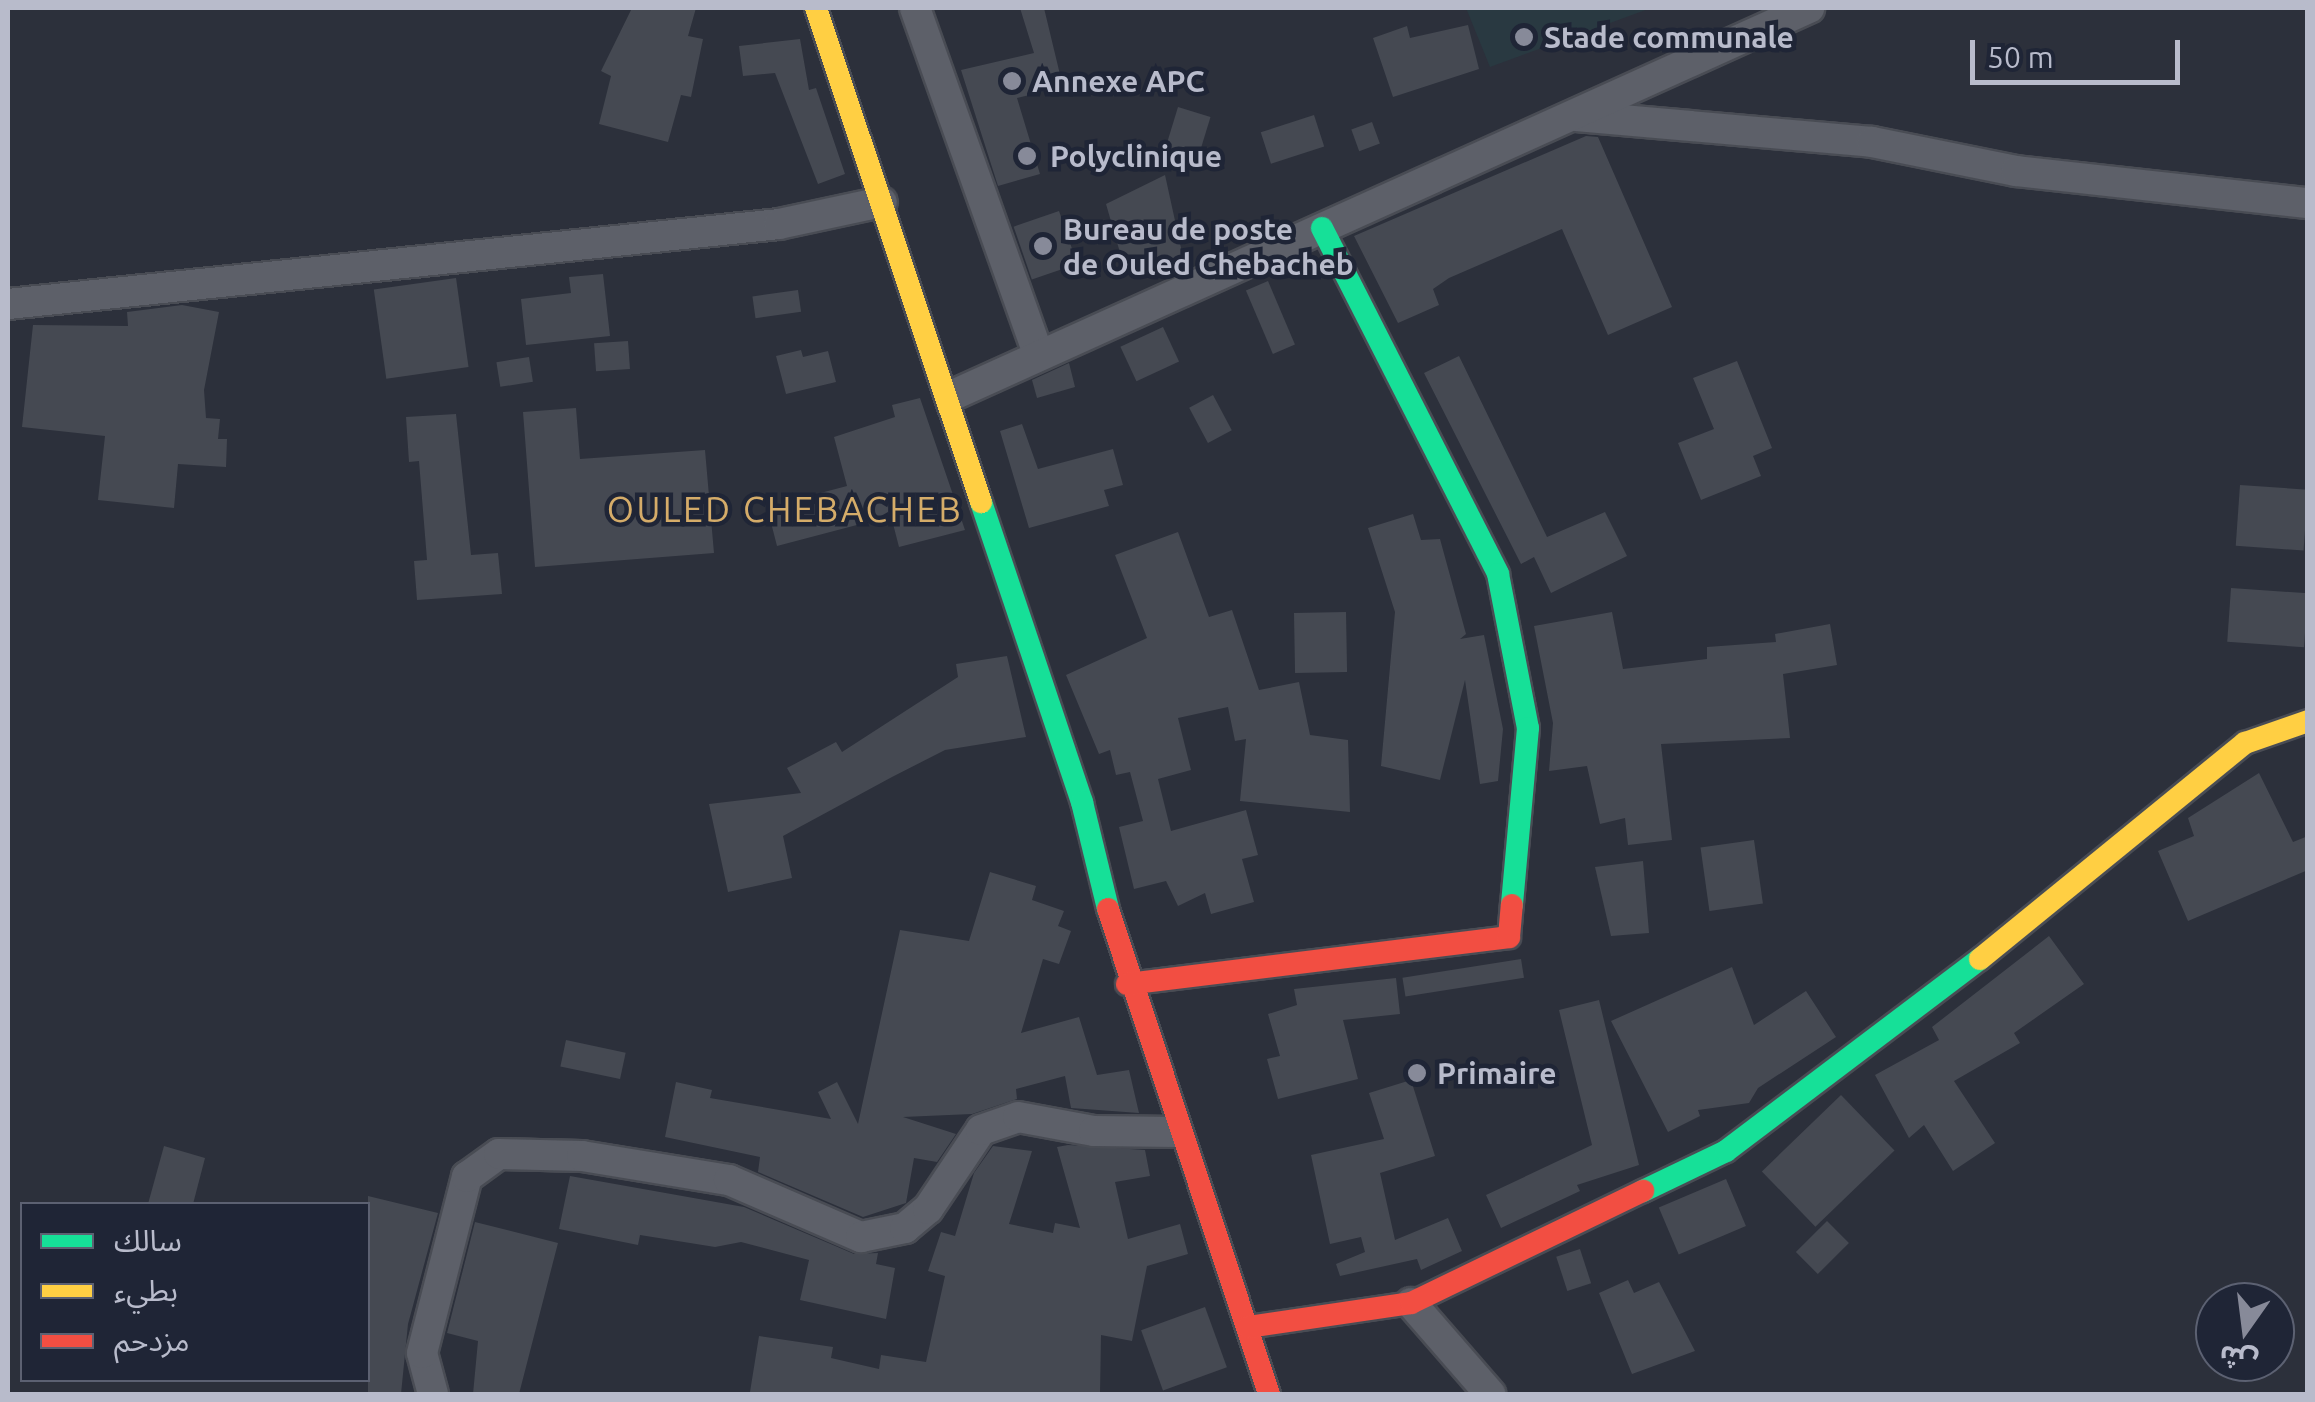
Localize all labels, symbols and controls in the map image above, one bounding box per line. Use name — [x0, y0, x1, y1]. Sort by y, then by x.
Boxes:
place label: Stade communale — [1544, 19, 1794, 55]
scale bar — [1975, 20, 2185, 82]
marker: Stade communale — [1513, 26, 1535, 48]
text: 50 m — [1987, 40, 2054, 74]
place label: Annexe APC — [1032, 63, 1205, 99]
marker: Annexe APC — [1001, 70, 1023, 92]
place label: Polyclinique — [1050, 138, 1222, 174]
marker: Polyclinique — [1014, 143, 1040, 169]
place label: Bureau de poste de Ouled Chebacheb — [1063, 211, 1354, 282]
marker: Bureau de poste de Ouled Chebacheb — [1032, 235, 1054, 257]
district label: OULED CHEBACHEB — [607, 488, 963, 530]
place label: Primaire — [1437, 1055, 1557, 1091]
marker: Primaire — [1406, 1062, 1428, 1084]
legend — [20, 1202, 370, 1382]
text: سالك — [114, 1223, 182, 1257]
text: بطيء — [114, 1273, 178, 1307]
north arrow — [2195, 1282, 2295, 1382]
text: مزدحم — [114, 1323, 190, 1357]
text: ش — [2216, 1340, 2260, 1379]

